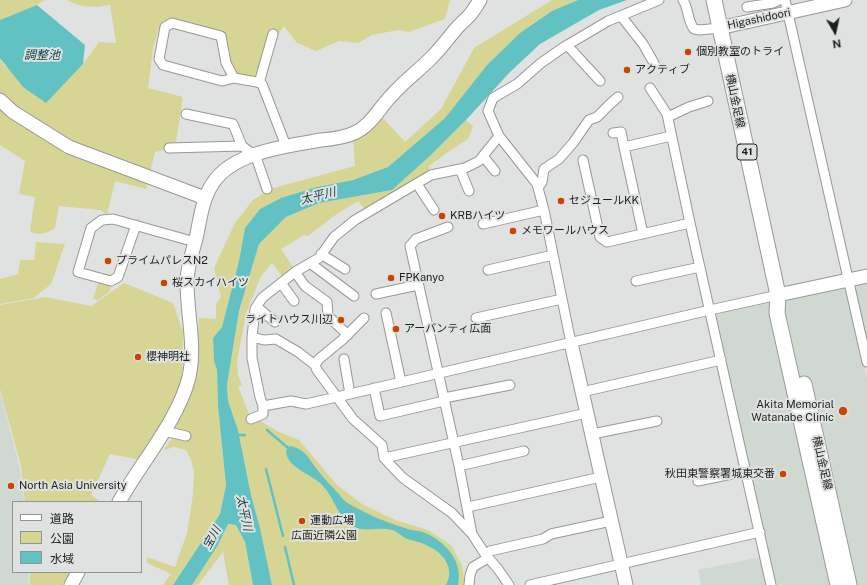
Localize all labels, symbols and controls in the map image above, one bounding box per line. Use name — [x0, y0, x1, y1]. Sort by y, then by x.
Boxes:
street label: Higashidoori — [726, 6, 792, 32]
north arrow — [815, 12, 855, 52]
text: N — [832, 37, 842, 50]
place label: 個別教室のトライ — [696, 45, 784, 59]
marker: 個別教室のトライ — [683, 47, 693, 57]
water label: 調整池 — [24, 48, 60, 62]
place label: アクティブ — [635, 63, 690, 77]
marker: アクティブ — [622, 65, 632, 75]
street label: 横山金足線 — [723, 73, 747, 129]
road number: 41 — [737, 144, 757, 160]
water label: 太平川 — [299, 185, 337, 207]
place label: セジュールKK — [569, 194, 639, 208]
marker: セジュールKK — [556, 196, 566, 206]
place label: KRBハイツ — [450, 209, 505, 223]
marker: KRBハイツ — [437, 211, 447, 221]
place label: メモワールハウス — [521, 224, 609, 238]
marker: メモワールハウス — [508, 226, 518, 236]
place label: プライムパレスN2 — [116, 254, 208, 268]
marker: プライムパレスN2 — [103, 256, 113, 266]
place label: FPKanyo — [399, 271, 444, 285]
marker: FPKanyo — [386, 273, 396, 283]
place label: 桜スカイハイツ — [172, 276, 249, 290]
marker: 桜スカイハイツ — [159, 278, 169, 288]
place label: ライトハウス川辺 — [245, 313, 333, 327]
marker: ライトハウス川辺 — [336, 315, 346, 325]
place label: アーバンティ広面 — [404, 322, 491, 336]
marker: アーバンティ広面 — [391, 324, 401, 334]
place label: 櫻神明社 — [146, 350, 190, 364]
marker: 櫻神明社 — [133, 352, 143, 362]
place label: Akita Memorial Watanabe Clinic — [751, 398, 834, 424]
marker: Akita Memorial Watanabe Clinic — [837, 405, 849, 417]
street label: 横山金足線 — [809, 435, 835, 491]
place label: 秋田東警察署城東交番 — [665, 467, 775, 481]
marker: 秋田東警察署城東交番 — [778, 469, 788, 479]
place label: North Asia University — [19, 479, 127, 493]
marker: North Asia University — [6, 481, 16, 491]
water label: 太平川 — [233, 494, 255, 532]
legend — [12, 501, 142, 573]
text: 道路 — [50, 512, 74, 526]
place label: 運動広場 — [310, 514, 354, 528]
marker: 運動広場 — [297, 516, 307, 526]
water label: 宝川 — [200, 524, 224, 552]
park label: 広面近隣公園 — [291, 529, 357, 543]
text: 公園 — [50, 532, 74, 546]
text: 水域 — [50, 552, 74, 566]

